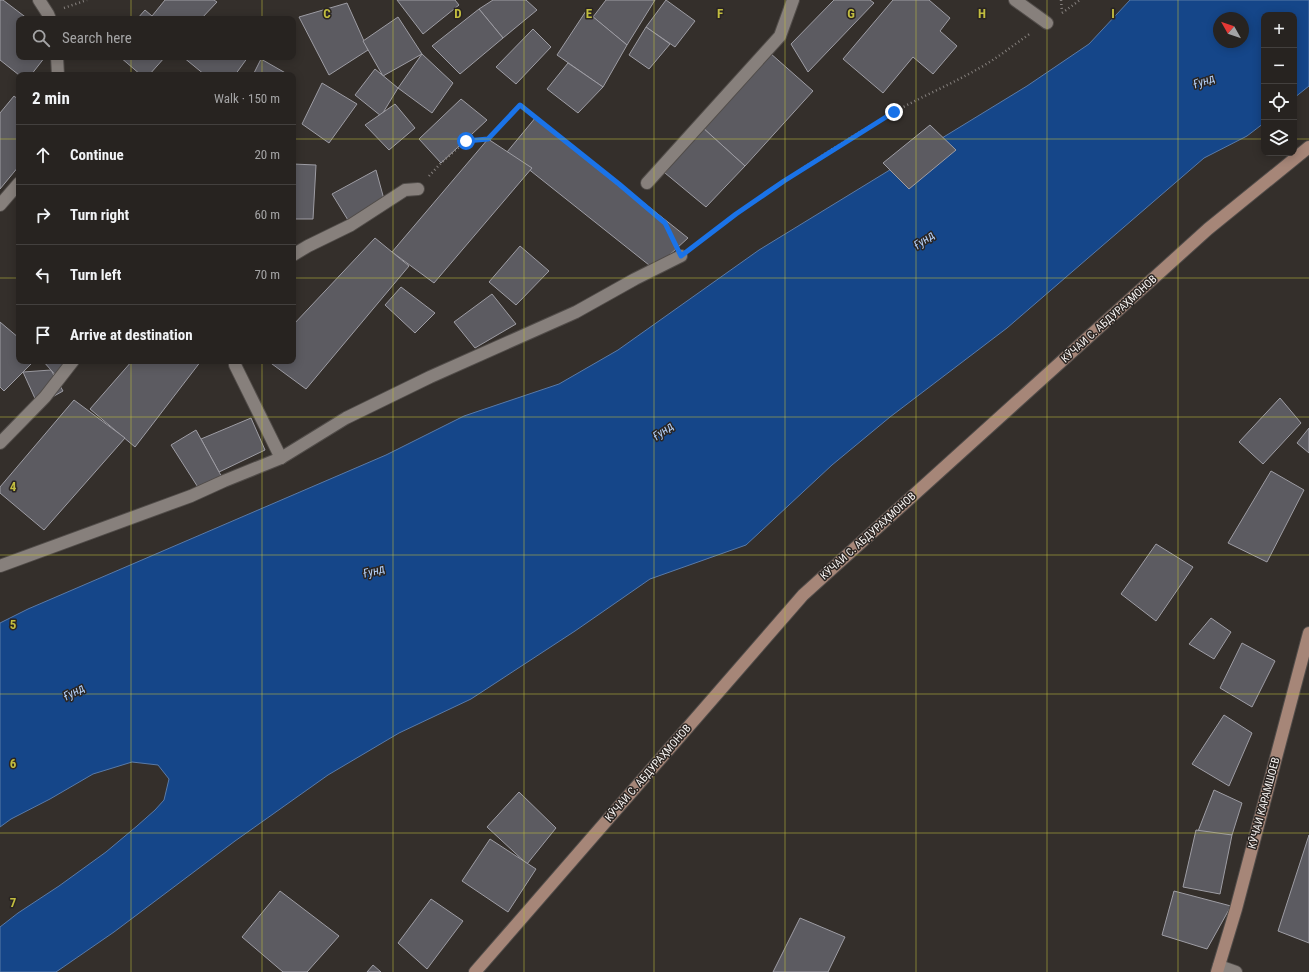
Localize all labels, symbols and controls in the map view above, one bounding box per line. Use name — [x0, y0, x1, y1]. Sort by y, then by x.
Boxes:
text: C — [323, 6, 331, 21]
text: D — [454, 6, 462, 21]
text: E — [586, 6, 593, 21]
text: F — [717, 6, 723, 21]
text: G — [847, 6, 855, 21]
text: H — [978, 6, 986, 21]
text: I — [1111, 6, 1115, 21]
north arrow — [1213, 12, 1249, 48]
map controls — [1261, 12, 1297, 156]
button: + — [1261, 12, 1297, 48]
search box — [16, 16, 296, 60]
icon: search — [30, 27, 52, 49]
text: Search here — [62, 29, 132, 47]
button: − — [1261, 48, 1297, 84]
water label: Ғунд — [1191, 71, 1217, 91]
button: locate — [1261, 84, 1297, 120]
text: 2 min — [32, 88, 70, 108]
text: Walk · 150 m — [214, 91, 280, 106]
route end — [885, 103, 903, 121]
button: layers — [1261, 120, 1297, 156]
route start — [457, 132, 475, 150]
icon: ahead — [32, 144, 54, 166]
text: Continue — [70, 146, 124, 164]
text: 20 m — [254, 147, 280, 162]
icon: right — [32, 204, 54, 226]
text: Turn right — [70, 206, 129, 224]
text: 60 m — [254, 207, 280, 222]
water label: Ғунд — [911, 228, 937, 252]
icon: left — [32, 264, 54, 286]
text: Turn left — [70, 266, 121, 284]
text: 70 m — [254, 267, 280, 282]
street label: КӮЧАИ С. АБДУРАҲМОНОВ — [1059, 273, 1159, 365]
icon: arrive — [32, 324, 54, 346]
text: Arrive at destination — [70, 326, 193, 344]
water label: Ғунд — [650, 419, 676, 443]
text: 4 — [10, 479, 17, 494]
street label: КӮЧАИ С. АБДУРАҲМОНОВ — [818, 490, 918, 582]
water label: Ғунд — [362, 561, 386, 581]
text: 5 — [10, 617, 17, 632]
water label: Ғунд — [61, 681, 87, 703]
street label: КӮЧАИ С. АБДУРАҲМОНОВ — [602, 722, 694, 824]
text: 6 — [10, 756, 17, 771]
street label: КӮЧАИ КАРАМШОЕВ — [1246, 756, 1282, 850]
text: 7 — [10, 895, 17, 910]

